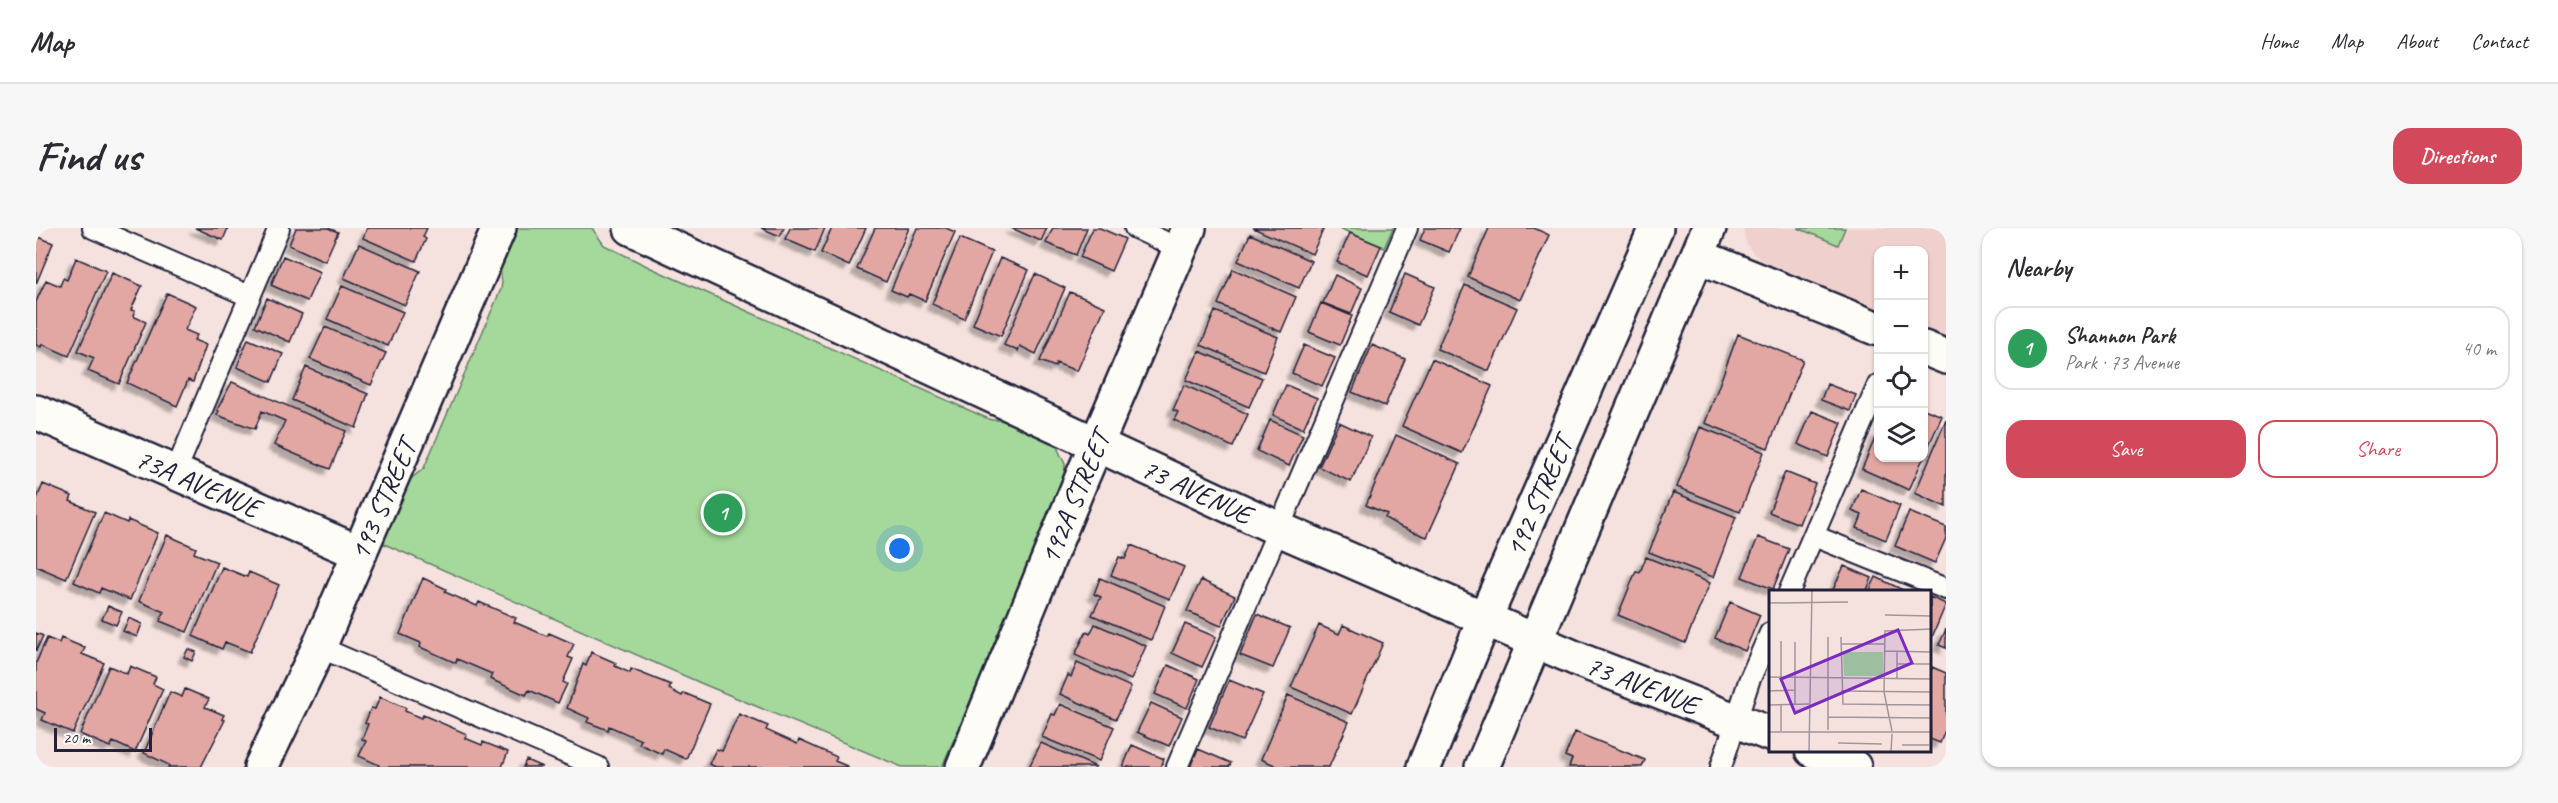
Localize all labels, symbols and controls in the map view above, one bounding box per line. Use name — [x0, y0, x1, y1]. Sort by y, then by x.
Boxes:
text: Map — [30, 24, 73, 59]
text: Home — [2260, 28, 2298, 54]
text: Map — [2331, 28, 2363, 54]
text: About — [2396, 28, 2438, 54]
text: Contact — [2471, 28, 2528, 54]
button: Directions — [2393, 128, 2522, 184]
text: Find us — [36, 130, 141, 183]
map controls — [1874, 246, 1928, 462]
button: + — [1874, 246, 1928, 300]
text: Nearby — [2006, 251, 2071, 284]
button: − — [1874, 300, 1928, 354]
text: Shannon Park — [2065, 322, 2175, 350]
text: 1 — [2023, 336, 2032, 361]
text: 40 m — [2462, 336, 2496, 361]
text: Park · 73 Avenue — [2065, 350, 2179, 375]
button: locate — [1874, 354, 1928, 408]
button: layers — [1874, 408, 1928, 462]
street label: 192A STREET — [1032, 420, 1120, 569]
button: Save — [2006, 420, 2246, 478]
button: Share — [2258, 420, 2498, 478]
street label: 192 STREET — [1497, 425, 1583, 562]
street label: 193 STREET — [342, 429, 427, 565]
street label: 73A AVENUE — [130, 441, 269, 527]
street label: 73 AVENUE — [1136, 451, 1260, 533]
pin: 1 — [704, 490, 742, 536]
your location — [885, 534, 914, 563]
inset map — [1769, 590, 1931, 752]
street label: 73 AVENUE — [1581, 647, 1706, 724]
scale bar — [54, 725, 152, 752]
text: 20 m — [63, 728, 90, 748]

